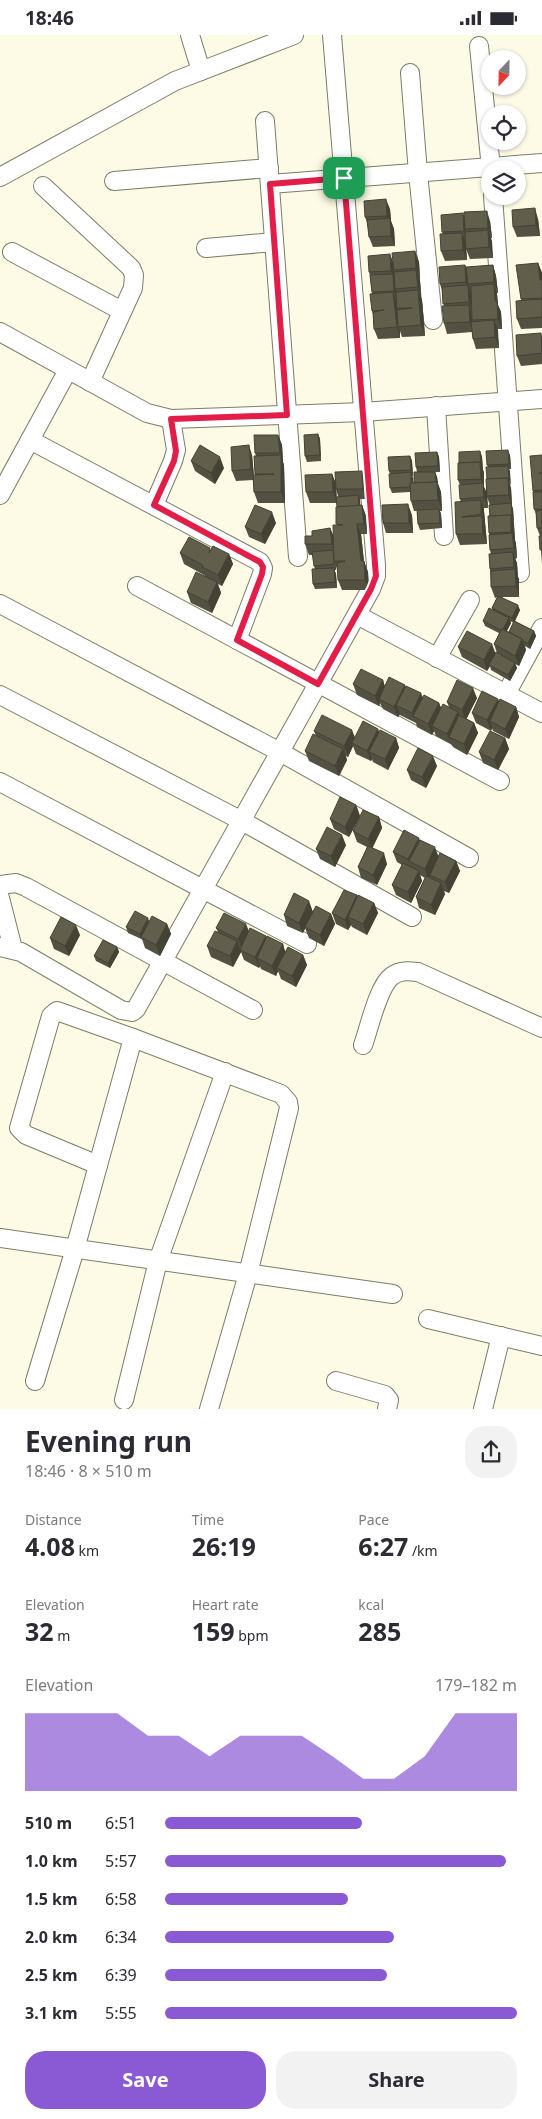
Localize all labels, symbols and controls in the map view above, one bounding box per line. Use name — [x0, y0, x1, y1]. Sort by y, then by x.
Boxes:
text: 18:46 — [25, 5, 74, 31]
north arrow — [481, 50, 526, 95]
map controls — [481, 50, 526, 205]
button: locate — [481, 105, 526, 150]
pin — [323, 157, 365, 199]
button: layers — [481, 160, 526, 205]
icon: arrive — [330, 164, 358, 192]
text: Evening run — [25, 1422, 192, 1460]
button: share — [465, 1426, 517, 1478]
text: 18:46 · 8 × 510 m — [25, 1460, 152, 1482]
text: Distance — [25, 1510, 82, 1529]
text: Time — [192, 1510, 224, 1529]
text: Pace — [358, 1510, 389, 1529]
text: 4.08 — [25, 1529, 75, 1563]
text: 26:19 — [192, 1529, 256, 1563]
text: 6:27 — [358, 1529, 408, 1563]
text: km — [75, 1541, 99, 1560]
text: /km — [408, 1541, 438, 1560]
text: Elevation — [25, 1595, 85, 1614]
text: Heart rate — [192, 1595, 259, 1614]
text: kcal — [358, 1595, 384, 1614]
text: 32 — [25, 1614, 54, 1648]
text: 159 — [192, 1614, 235, 1648]
text: 285 — [358, 1614, 401, 1648]
text: m — [54, 1626, 70, 1645]
text: bpm — [235, 1626, 269, 1645]
text: Elevation — [25, 1674, 93, 1696]
text: 179–182 m — [435, 1674, 517, 1696]
text: 510 m — [25, 1812, 72, 1834]
text: 6:51 — [105, 1812, 137, 1834]
text: 1.0 km — [25, 1850, 77, 1872]
text: 5:57 — [105, 1850, 137, 1872]
text: 1.5 km — [25, 1888, 77, 1910]
text: 6:58 — [105, 1888, 137, 1910]
text: 2.0 km — [25, 1926, 77, 1948]
text: 6:34 — [105, 1926, 137, 1948]
text: 2.5 km — [25, 1964, 77, 1986]
text: 6:39 — [105, 1964, 137, 1986]
text: 3.1 km — [25, 2002, 77, 2024]
text: 5:55 — [105, 2002, 137, 2024]
button: Save — [25, 2051, 266, 2109]
button: Share — [276, 2051, 517, 2109]

